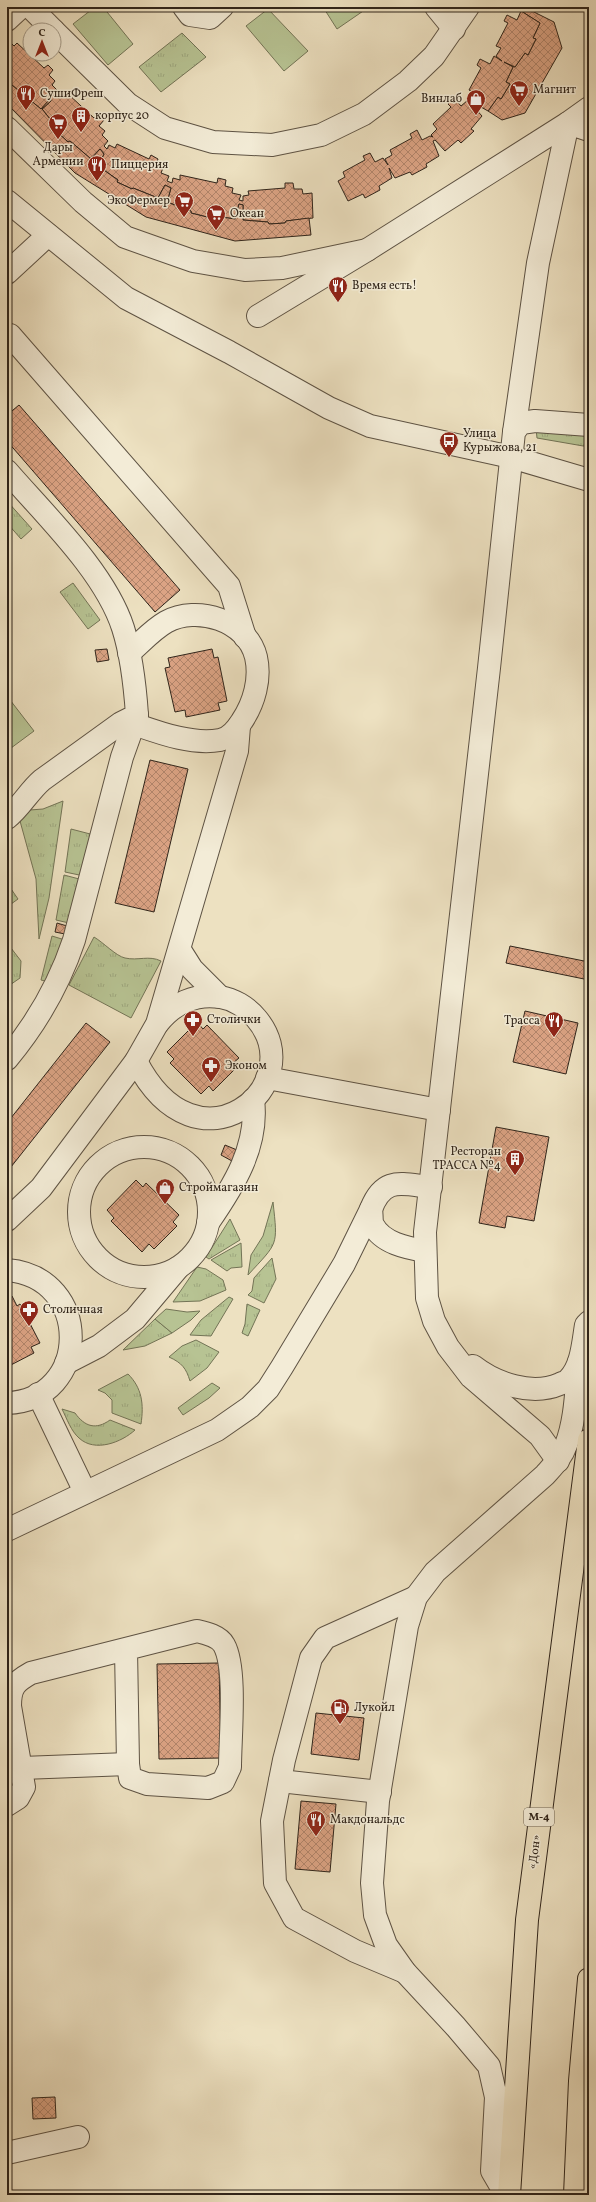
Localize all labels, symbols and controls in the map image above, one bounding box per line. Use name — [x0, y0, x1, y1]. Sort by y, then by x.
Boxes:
north arrow — [22, 22, 62, 62]
text: С — [38, 26, 46, 41]
supermarket icon: Магнит — [508, 79, 530, 107]
place label: Магнит — [533, 82, 576, 98]
restaurant icon: СушиФреш — [15, 83, 37, 111]
place label: СушиФреш — [40, 86, 103, 102]
shop icon: Винлаб — [465, 88, 487, 116]
place label: Винлаб — [421, 91, 462, 107]
building icon: корпус 20 — [70, 105, 92, 133]
place label: корпус 20 — [95, 108, 149, 124]
supermarket icon: Дары Армении — [47, 112, 69, 140]
place label: Дары Армении — [33, 140, 83, 170]
restaurant icon: Пиццерия — [86, 154, 108, 182]
place label: Пиццерия — [111, 157, 168, 173]
supermarket icon: ЭкоФермер — [173, 190, 195, 218]
place label: ЭкоФермер — [107, 193, 170, 209]
supermarket icon: Океан — [205, 203, 227, 231]
place label: Океан — [230, 206, 264, 222]
restaurant icon: Время есть! — [327, 275, 349, 303]
place label: Время есть! — [352, 278, 417, 294]
place label: Улица Курыжова, 21 — [463, 426, 537, 456]
bus stop icon: Улица Курыжова, 21 — [438, 430, 460, 458]
pharmacy icon: Столички — [182, 1009, 204, 1037]
restaurant icon: Трасса — [543, 1010, 565, 1038]
place label: Столички — [207, 1012, 261, 1028]
place label: Трасса — [504, 1013, 540, 1029]
pharmacy icon: Эконом — [200, 1055, 222, 1083]
place label: Эконом — [225, 1058, 267, 1074]
place label: Ресторан ТРАССА №4 — [433, 1144, 501, 1174]
building icon: Ресторан ТРАССА №4 — [504, 1148, 526, 1176]
shop icon: Строймагазин — [154, 1177, 176, 1205]
place label: Строймагазин — [179, 1180, 258, 1196]
pharmacy icon: Столичная — [18, 1299, 40, 1327]
place label: Столичная — [43, 1302, 103, 1318]
fuel station icon: Лукойл — [329, 1697, 351, 1725]
place label: Лукойл — [354, 1700, 395, 1716]
road number: М-4 — [524, 1808, 554, 1826]
restaurant icon: Макдональдс — [305, 1809, 327, 1837]
place label: Макдональдс — [330, 1812, 405, 1828]
street label: «Дон» — [525, 1834, 545, 1870]

